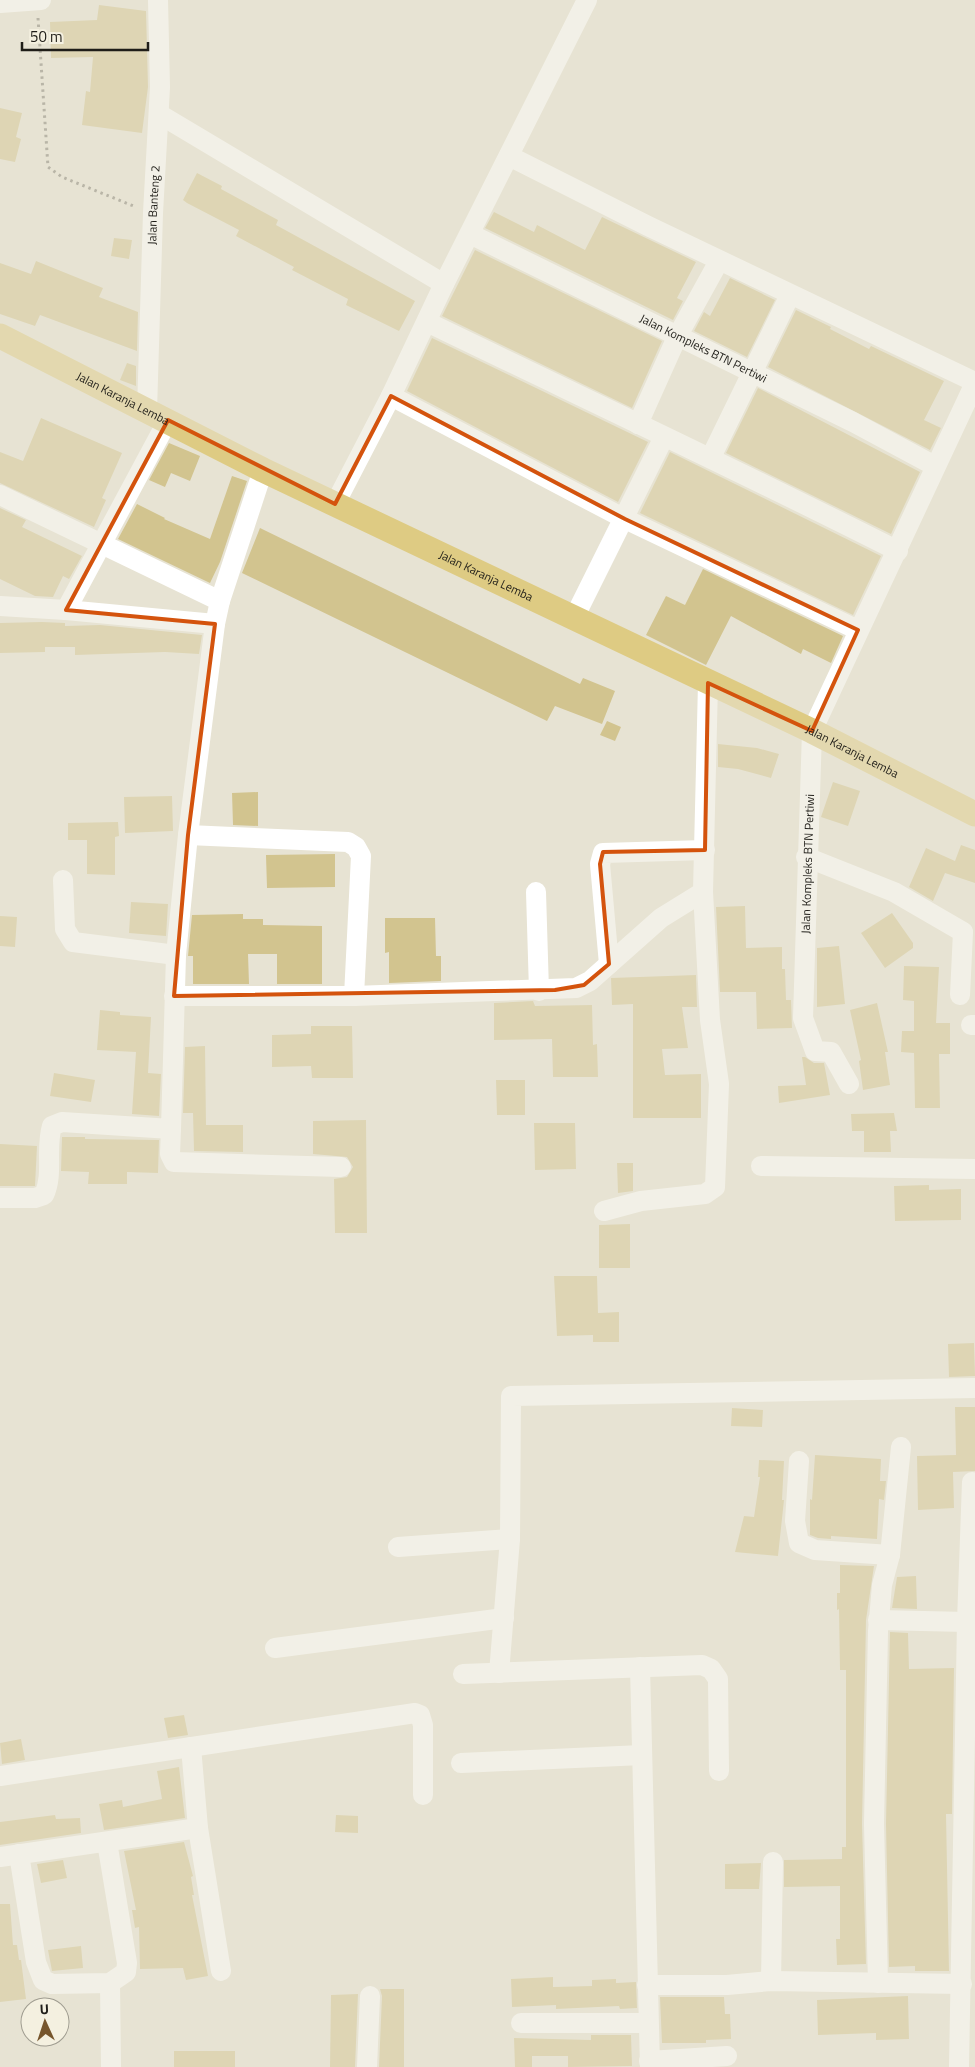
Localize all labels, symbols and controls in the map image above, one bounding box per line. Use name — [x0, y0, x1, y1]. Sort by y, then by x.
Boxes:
scale bar — [22, 20, 149, 52]
text: 50 m — [30, 25, 63, 48]
street label: Jalan Banteng 2 — [142, 165, 165, 245]
street label: Jalan Kompleks BTN Pertiwi — [637, 309, 771, 387]
street label: Jalan Karanja Lemba — [73, 367, 173, 430]
street label: Jalan Karanja Lemba — [436, 545, 536, 606]
street label: Jalan Karanja Lemba — [803, 719, 902, 783]
street label: Jalan Kompleks BTN Pertiwi — [796, 794, 819, 934]
north arrow — [20, 1997, 70, 2047]
text: U — [39, 1998, 49, 2019]

